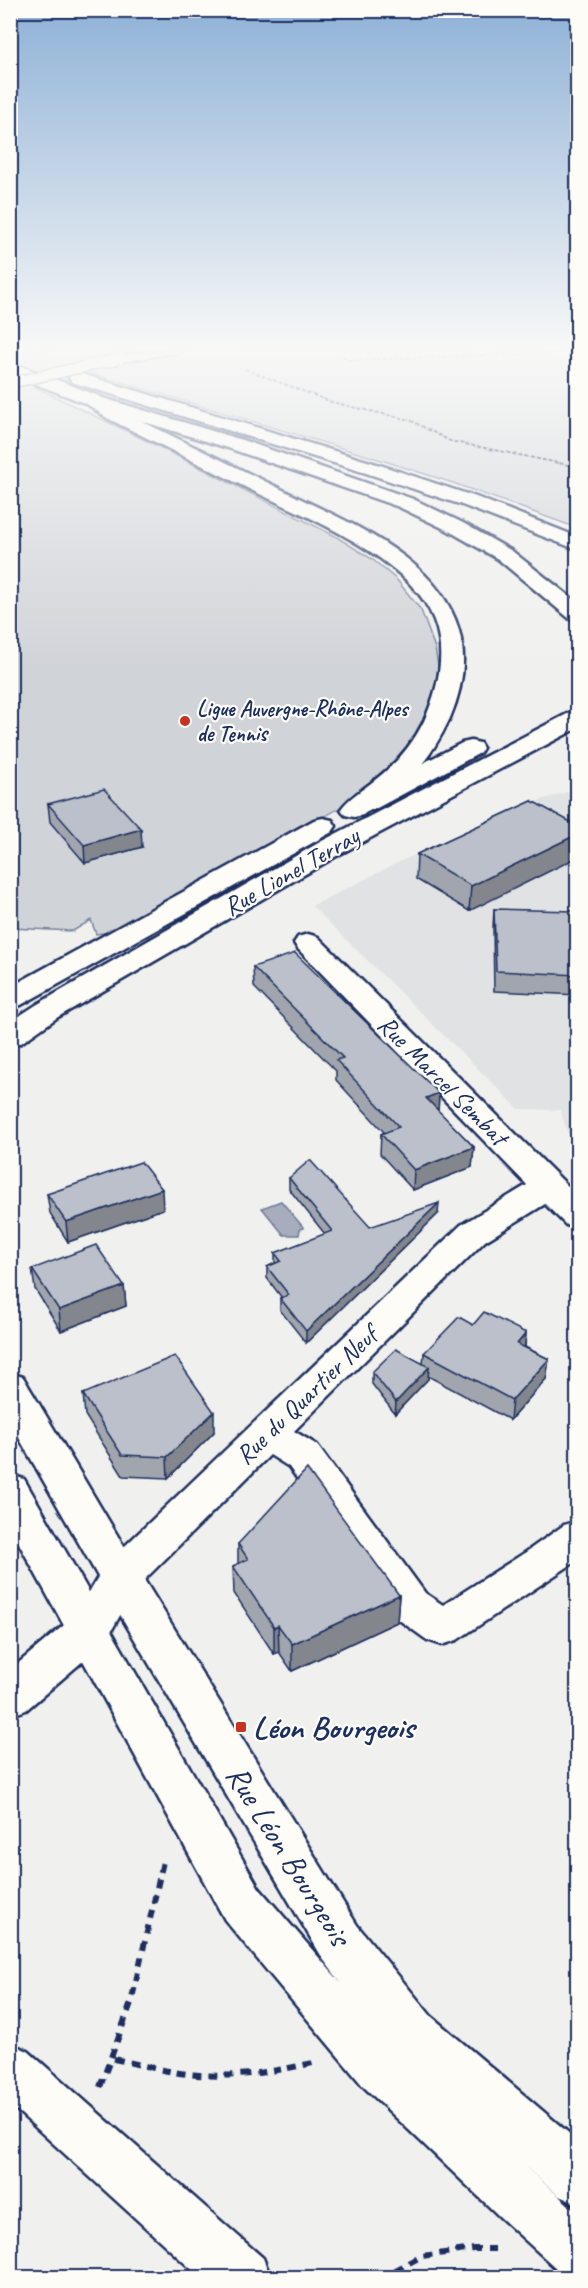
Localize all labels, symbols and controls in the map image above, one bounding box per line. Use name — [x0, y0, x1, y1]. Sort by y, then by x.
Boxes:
place label: Ligue Auvergne-Rhône-Alpes de Tennis — [197, 695, 410, 748]
marker: Ligue Auvergne-Rhône-Alpes de Tennis — [178, 714, 192, 728]
street label: Rue Lionel Terray — [218, 818, 367, 924]
street label: Rue Marcel Sembat — [371, 1008, 517, 1155]
street label: Rue du Quartier Neuf — [228, 1315, 388, 1471]
place label: Léon Bourgeois — [253, 1707, 417, 1748]
marker: Léon Bourgeois — [234, 1720, 248, 1734]
street label: Rue Léon Bourgeois — [217, 1758, 362, 1956]

